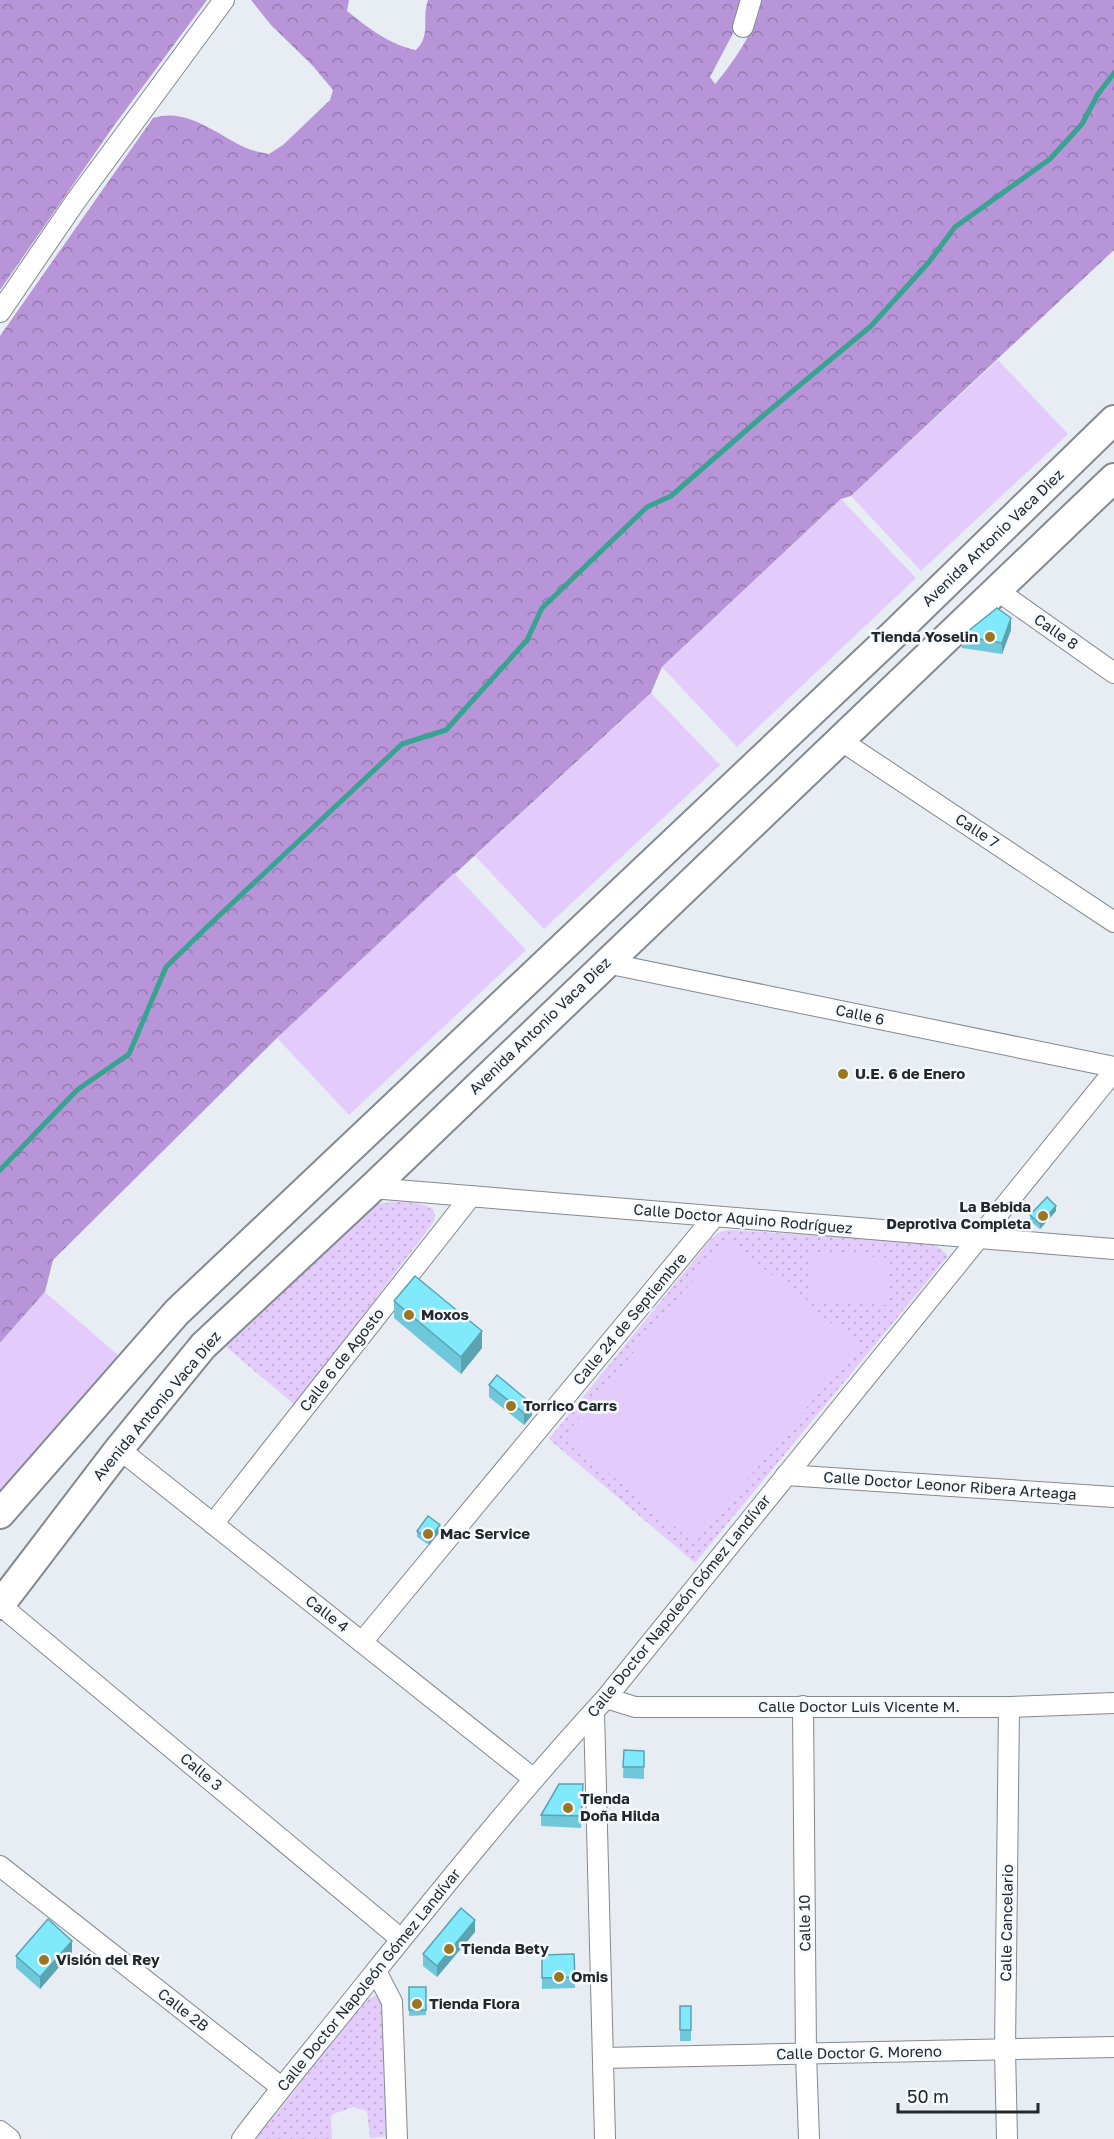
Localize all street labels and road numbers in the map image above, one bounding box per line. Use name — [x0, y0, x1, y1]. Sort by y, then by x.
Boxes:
street label: Avenida Antonio Vaca Diez — [918, 465, 1067, 610]
street label: Calle 8 — [1031, 610, 1082, 653]
street label: Calle 7 — [952, 809, 1003, 851]
street label: Avenida Antonio Vaca Diez — [465, 953, 614, 1098]
street label: Calle 6 — [834, 1000, 886, 1028]
street label: Calle Doctor Aquino Rodríguez — [633, 1199, 854, 1237]
street label: Calle 24 de Septiembre — [569, 1248, 690, 1388]
street label: Calle 6 de Agosto — [295, 1304, 387, 1415]
street label: Avenida Antonio Vaca Diez — [88, 1327, 224, 1484]
street label: Calle Doctor Leonor Ribera Arteaga — [823, 1467, 1077, 1503]
street label: Calle Doctor Napoleón Gómez Landívar — [583, 1490, 774, 1720]
street label: Calle 4 — [302, 1591, 353, 1636]
street label: Calle Doctor Luis Vicente M. — [758, 1697, 960, 1715]
street label: Calle 3 — [177, 1748, 226, 1794]
street label: Calle Doctor Napoleón Gómez Landívar — [273, 1864, 464, 2094]
street label: Calle Cancelario — [996, 1864, 1016, 1982]
street label: Calle 10 — [795, 1894, 813, 1952]
street label: Calle 2B — [155, 1984, 213, 2035]
street label: Calle Doctor G. Moreno — [776, 2042, 942, 2062]

